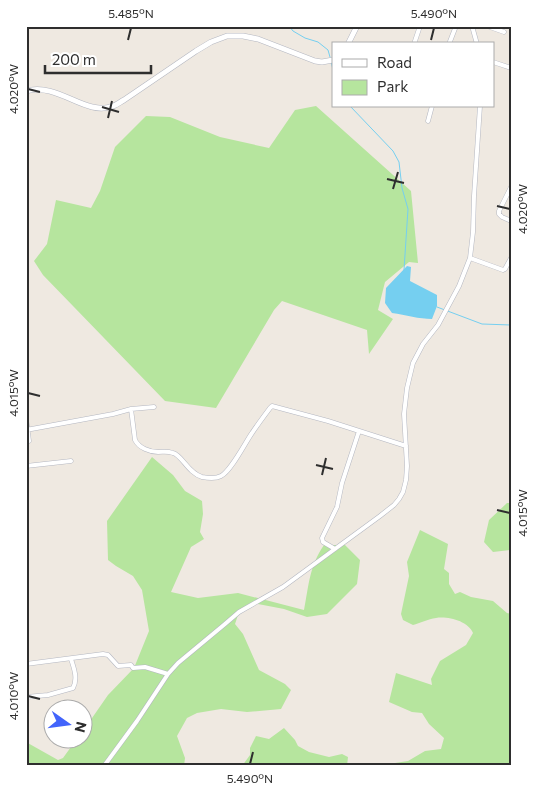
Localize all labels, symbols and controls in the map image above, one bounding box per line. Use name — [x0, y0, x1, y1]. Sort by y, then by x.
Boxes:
text: 5.485°N — [108, 6, 154, 20]
text: 5.490°N — [411, 6, 457, 20]
scale bar — [45, 42, 151, 74]
legend — [332, 42, 494, 108]
text: 200 m — [52, 50, 96, 68]
text: Road — [377, 53, 412, 71]
text: 4.020°W — [6, 64, 20, 114]
text: Park — [377, 77, 408, 95]
text: 4.020°W — [515, 184, 529, 234]
text: 4.015°W — [6, 369, 20, 417]
text: 4.015°W — [515, 489, 529, 537]
text: 4.010°W — [6, 672, 20, 720]
north arrow — [42, 700, 92, 750]
text: N — [72, 720, 91, 734]
text: 5.490°N — [227, 771, 273, 785]

